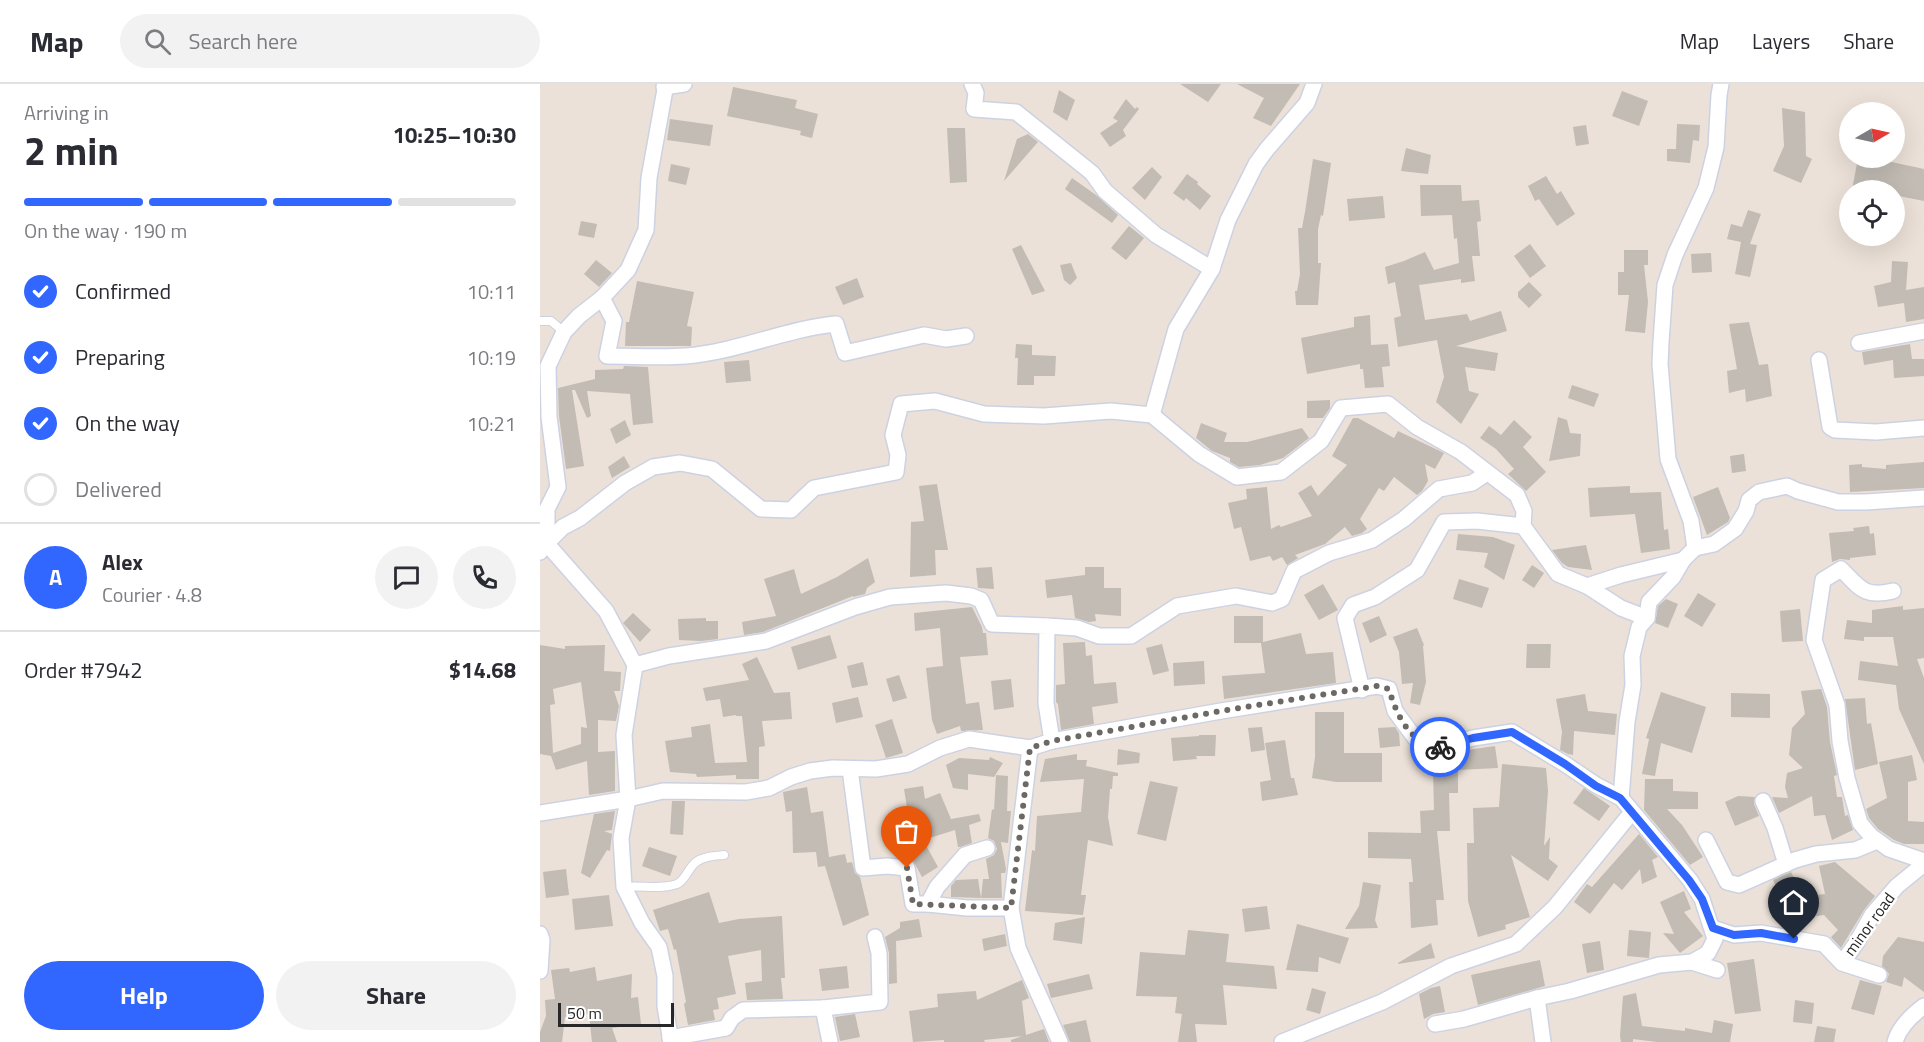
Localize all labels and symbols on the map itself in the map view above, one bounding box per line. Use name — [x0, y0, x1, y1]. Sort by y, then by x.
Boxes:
north arrow — [1839, 102, 1905, 168]
courier — [1410, 717, 1470, 777]
pin — [881, 806, 932, 868]
pin — [1768, 877, 1819, 939]
street label: minor road — [1838, 887, 1900, 961]
scale bar — [558, 1000, 674, 1028]

